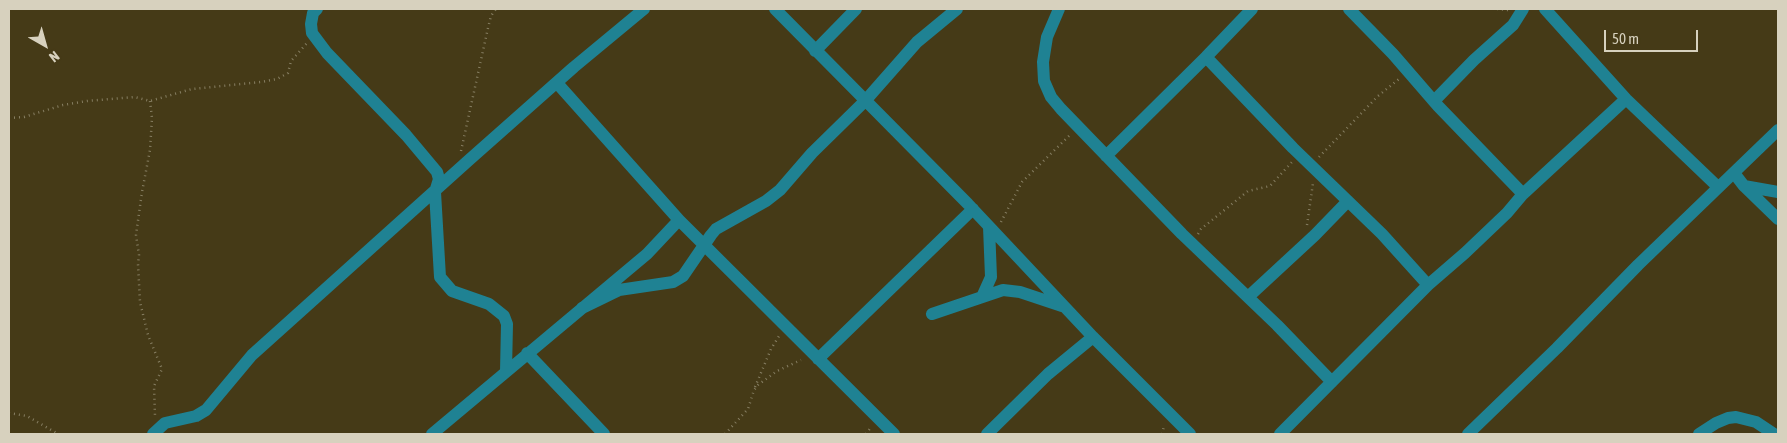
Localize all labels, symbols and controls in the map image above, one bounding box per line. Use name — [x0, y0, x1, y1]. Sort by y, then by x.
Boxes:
north arrow — [20, 20, 70, 70]
scale bar — [1607, 20, 1701, 52]
text: 50 m — [1612, 30, 1639, 47]
text: N — [46, 48, 62, 66]

